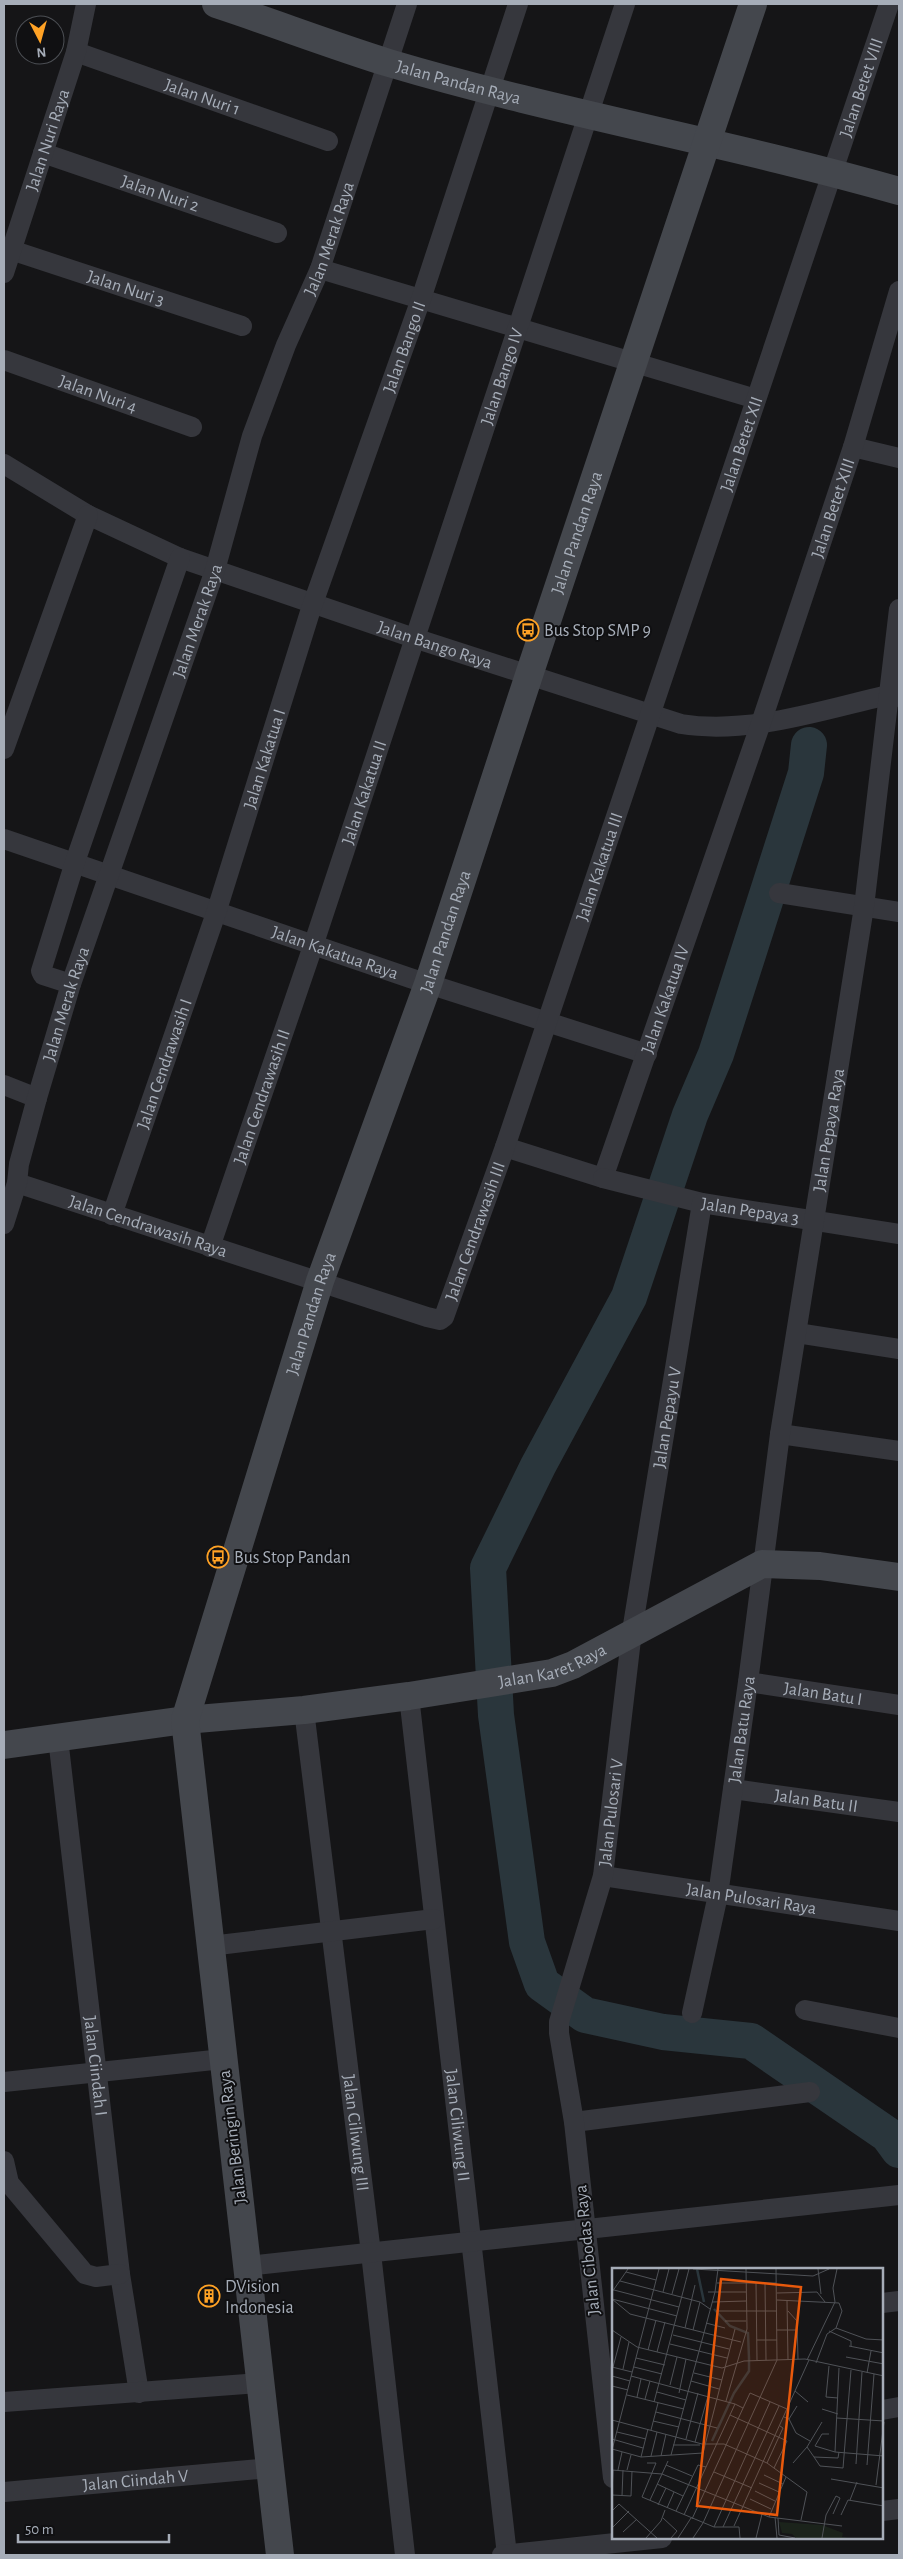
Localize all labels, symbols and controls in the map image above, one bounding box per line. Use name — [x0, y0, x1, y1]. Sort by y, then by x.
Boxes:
north arrow — [15, 15, 65, 65]
street label: Jalan Betet VIII — [837, 36, 887, 140]
text: N — [36, 44, 47, 59]
street label: Jalan Pandan Raya — [394, 58, 522, 108]
street label: Jalan Nuri 1 — [162, 76, 242, 119]
street label: Jalan Nuri Raya — [23, 87, 73, 193]
street label: Jalan Nuri 2 — [119, 172, 201, 216]
street label: Jalan Merak Raya — [301, 180, 358, 299]
street label: Jalan Nuri 3 — [85, 268, 167, 310]
street label: Jalan Bango II — [380, 299, 429, 395]
street label: Jalan Bango IV — [478, 325, 527, 428]
street label: Jalan Nuri 4 — [56, 372, 140, 417]
street label: Jalan Betet XII — [718, 394, 766, 494]
street label: Jalan Betet XIII — [809, 456, 859, 561]
street label: Jalan Pandan Raya — [549, 469, 606, 596]
street label: Jalan Merak Raya — [170, 562, 226, 680]
street label: Jalan Bango Raya — [375, 618, 494, 673]
bus stop icon: Bus Stop SMP 9 — [516, 618, 540, 642]
place label: Bus Stop SMP 9 — [544, 622, 651, 640]
street label: Jalan Kakatua I — [241, 707, 289, 811]
street label: Jalan Kakatua II — [339, 738, 390, 847]
street label: Jalan Kakatua III — [574, 810, 627, 924]
street label: Jalan Pandan Raya — [418, 868, 475, 996]
street label: Jalan Kakatua Raya — [269, 923, 400, 983]
street label: Jalan Kakatua IV — [639, 942, 693, 1056]
street label: Jalan Merak Raya — [40, 944, 93, 1064]
street label: Jalan Cendrawasih I — [134, 997, 196, 1132]
street label: Jalan Cendrawasih II — [231, 1027, 294, 1167]
street label: Jalan Pepaya Raya — [811, 1067, 848, 1193]
street label: Jalan Cendrawasih III — [443, 1160, 509, 1303]
street label: Jalan Cendrawasih Raya — [67, 1193, 229, 1261]
street label: Jalan Pepaya 3 — [700, 1195, 800, 1228]
street label: Jalan Pandan Raya — [284, 1250, 340, 1377]
street label: Jalan Pepayu V — [651, 1365, 685, 1470]
bus stop icon: Bus Stop Pandan — [206, 1545, 230, 1569]
place label: Bus Stop Pandan — [234, 1549, 351, 1567]
street label: Jalan Karet Raya — [497, 1641, 609, 1691]
street label: Jalan Batu Raya — [726, 1675, 759, 1784]
street label: Jalan Batu I — [782, 1680, 863, 1709]
street label: Jalan Pulosari V — [596, 1757, 627, 1867]
street label: Jalan Batu II — [773, 1787, 859, 1816]
street label: Jalan Pulosari Raya — [685, 1881, 817, 1918]
street label: Jalan Ciindah I — [80, 2015, 110, 2117]
street label: Jalan Ciliwung II — [442, 2068, 472, 2182]
street label: Jalan Beringin Raya — [216, 2069, 250, 2205]
street label: Jalan Ciliwung III — [339, 2073, 371, 2192]
street label: Jalan Cibodas Raya — [572, 2184, 604, 2316]
inset map — [612, 2268, 883, 2539]
place label: DVision Indonesia — [225, 2278, 294, 2317]
building icon: DVision Indonesia — [197, 2284, 221, 2308]
street label: Jalan Ciindah V — [82, 2467, 190, 2495]
scale bar — [18, 2512, 169, 2544]
text: 50 m — [25, 2522, 54, 2537]

